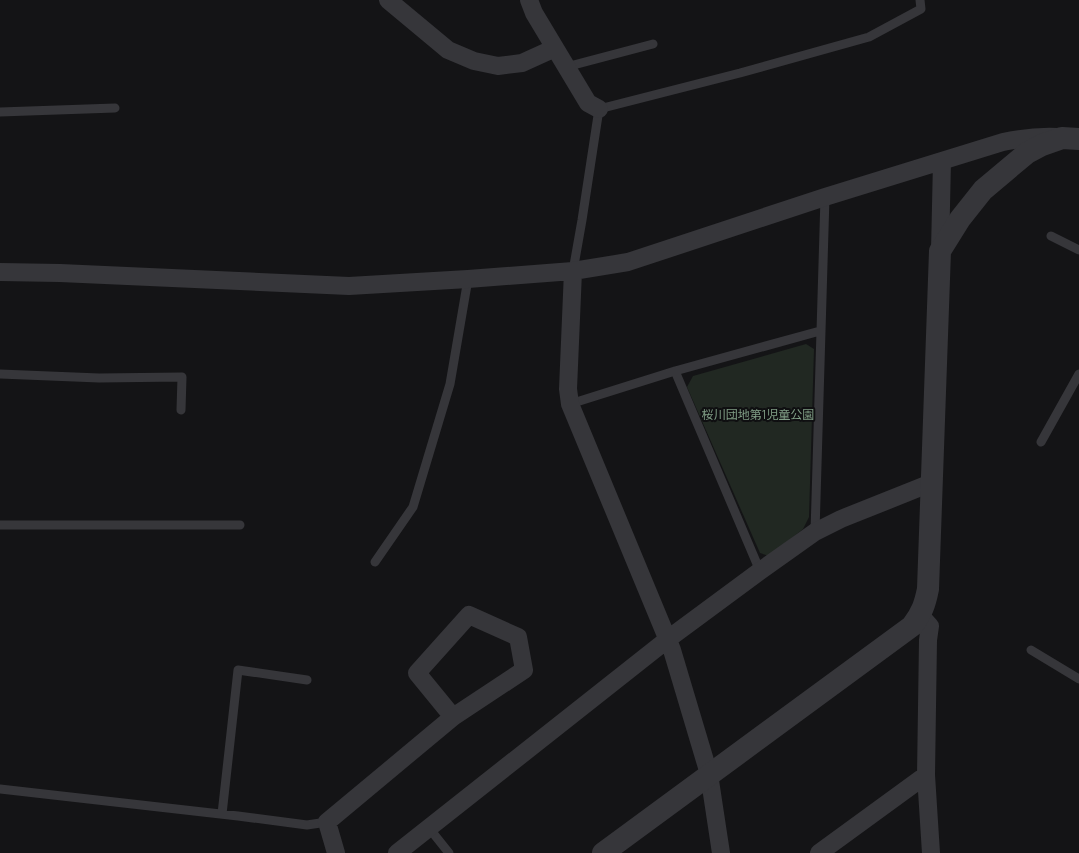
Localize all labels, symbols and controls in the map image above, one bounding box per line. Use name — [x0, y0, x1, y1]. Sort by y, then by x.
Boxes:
park label: 桜川団地第1児童公園 — [702, 406, 814, 423]

